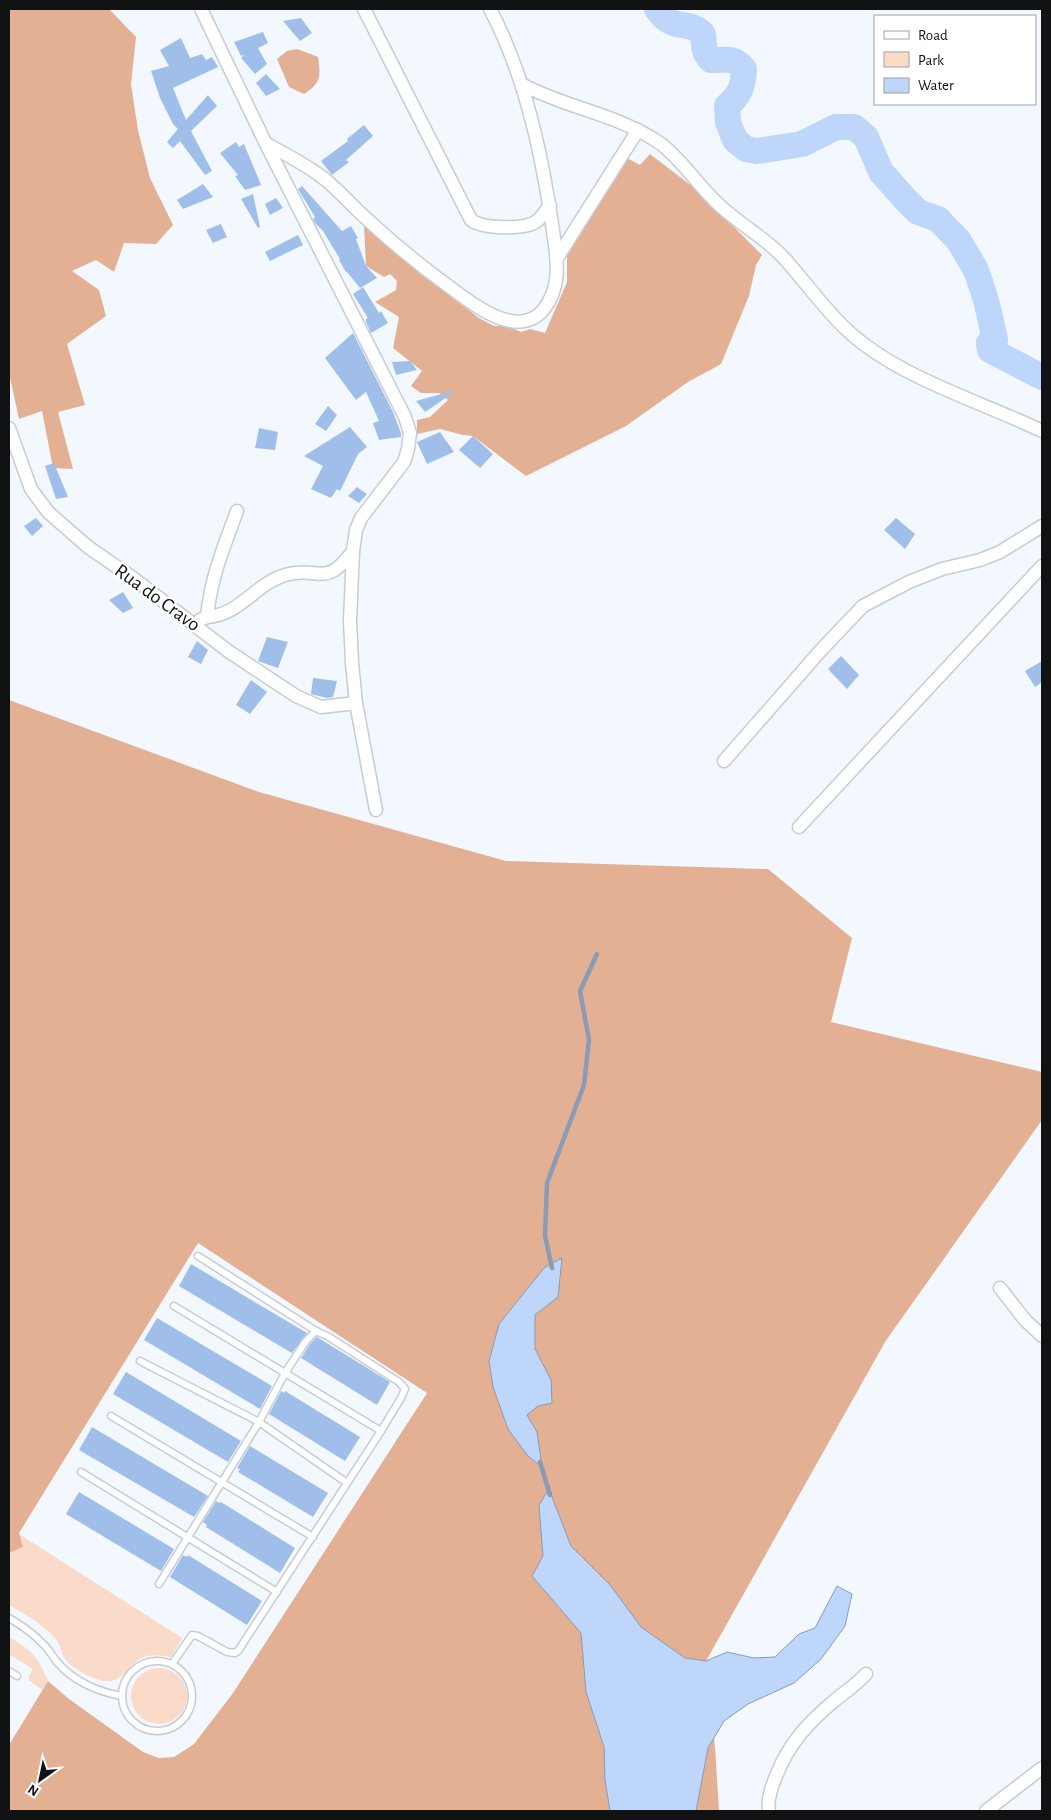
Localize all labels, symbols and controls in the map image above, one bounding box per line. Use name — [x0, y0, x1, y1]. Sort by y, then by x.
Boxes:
legend — [874, 15, 1036, 105]
text: Road — [918, 28, 948, 43]
text: Park — [918, 53, 944, 68]
text: Water — [918, 78, 954, 93]
street label: Rua do Cravo — [111, 560, 204, 635]
north arrow — [15, 1755, 65, 1805]
text: N — [26, 1782, 41, 1799]

